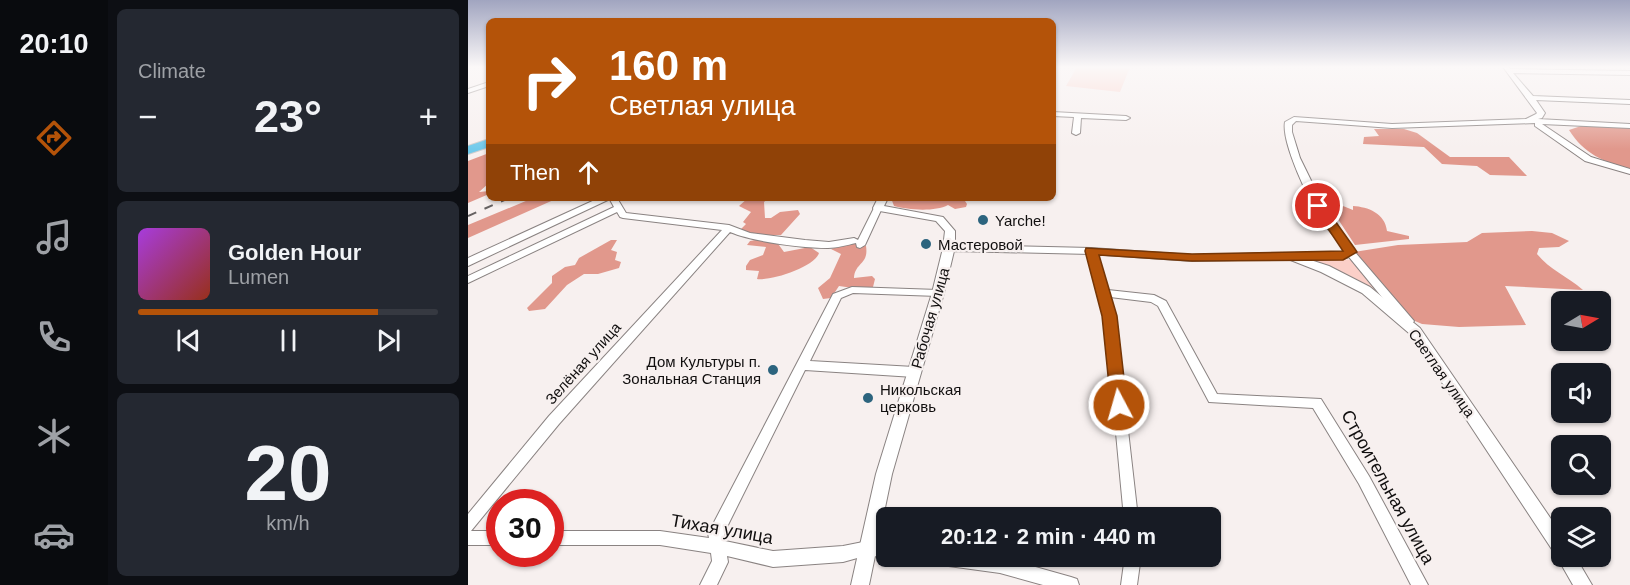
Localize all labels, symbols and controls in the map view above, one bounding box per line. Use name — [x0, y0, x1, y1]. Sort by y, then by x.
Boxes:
text: 20:10 — [19, 29, 89, 59]
icon: right — [510, 42, 588, 120]
text: 160 m — [609, 42, 728, 89]
text: Climate — [138, 60, 206, 82]
text: 23° — [254, 91, 322, 142]
text: Светлая улица — [609, 91, 796, 121]
text: − — [138, 98, 157, 135]
text: + — [419, 98, 438, 135]
icon: directions — [33, 117, 75, 159]
icon: ahead — [572, 156, 605, 189]
text: Then — [510, 160, 560, 185]
pin — [1292, 180, 1343, 231]
icon: arrive — [1301, 189, 1334, 222]
place label: Yarche! — [995, 212, 1046, 229]
marker: Yarche! — [976, 213, 990, 227]
icon: music — [33, 216, 75, 258]
place label: Мастеровой — [938, 236, 1023, 253]
marker: Мастеровой — [919, 237, 933, 251]
text: Golden Hour — [228, 240, 361, 265]
street label: Рабочая улица — [907, 265, 953, 370]
text: Lumen — [228, 266, 289, 288]
north arrow — [1551, 291, 1611, 351]
map controls — [1551, 291, 1611, 567]
icon: phone — [33, 316, 75, 358]
street label: Зелёная улица — [542, 318, 625, 407]
icon: previous — [172, 324, 205, 357]
icon: pause — [272, 324, 305, 357]
icon: next — [372, 324, 405, 357]
street label: Светлая улица — [1405, 326, 1479, 421]
place label: Дом Культуры п. Зональная Станция — [622, 353, 761, 387]
marker: Дом Культуры п. Зональная Станция — [766, 363, 780, 377]
button: sound — [1551, 363, 1611, 423]
position arrow — [1087, 373, 1151, 437]
place label: Никольская церковь — [880, 381, 961, 415]
marker: Никольская церковь — [861, 391, 875, 405]
street label: Строительная улица — [1337, 407, 1439, 568]
icon: climate — [33, 415, 75, 457]
text: 20 — [245, 429, 331, 517]
button: search — [1551, 435, 1611, 495]
speed limit sign: 30 — [486, 489, 564, 567]
button: layers — [1551, 507, 1611, 567]
street label: Тихая улица — [669, 510, 776, 548]
text: km/h — [266, 512, 310, 534]
icon: car — [33, 514, 75, 556]
text: 20:12 · 2 min · 440 m — [941, 524, 1156, 549]

